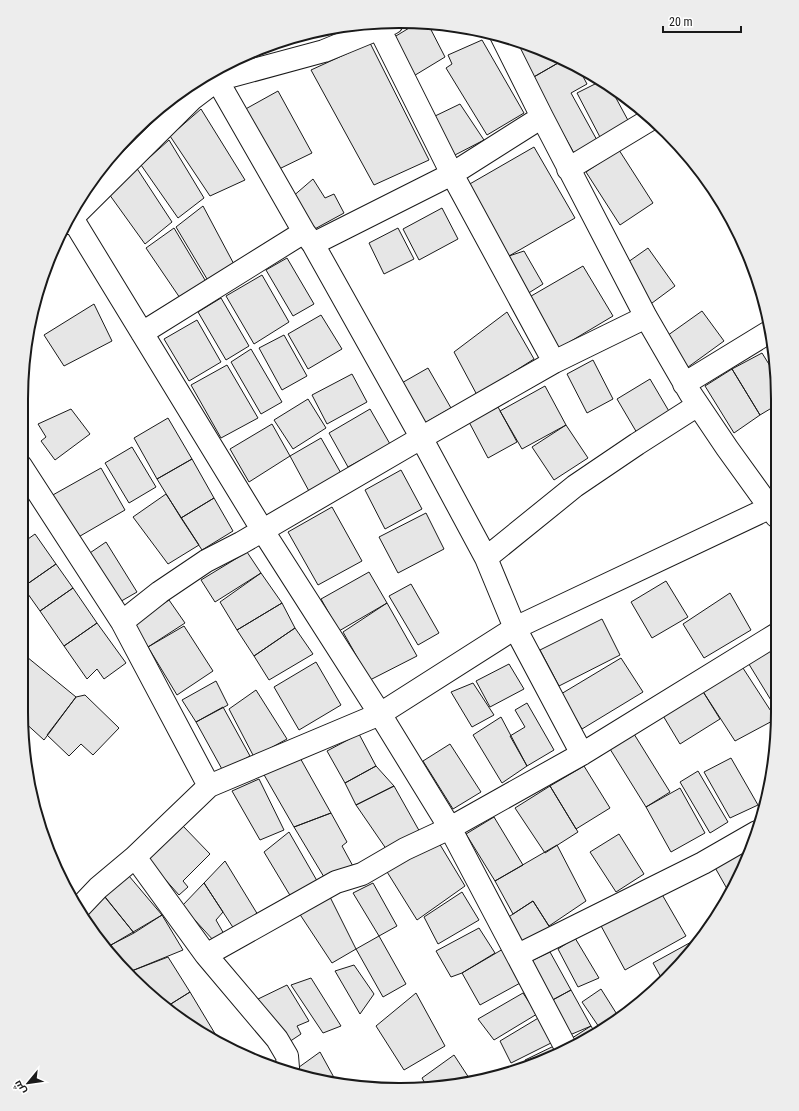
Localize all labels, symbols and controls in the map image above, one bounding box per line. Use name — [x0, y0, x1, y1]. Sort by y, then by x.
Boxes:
scale bar — [663, 8, 741, 34]
text: 20 m — [669, 15, 693, 29]
north arrow — [8, 1063, 48, 1103]
text: ش — [11, 1078, 29, 1097]

